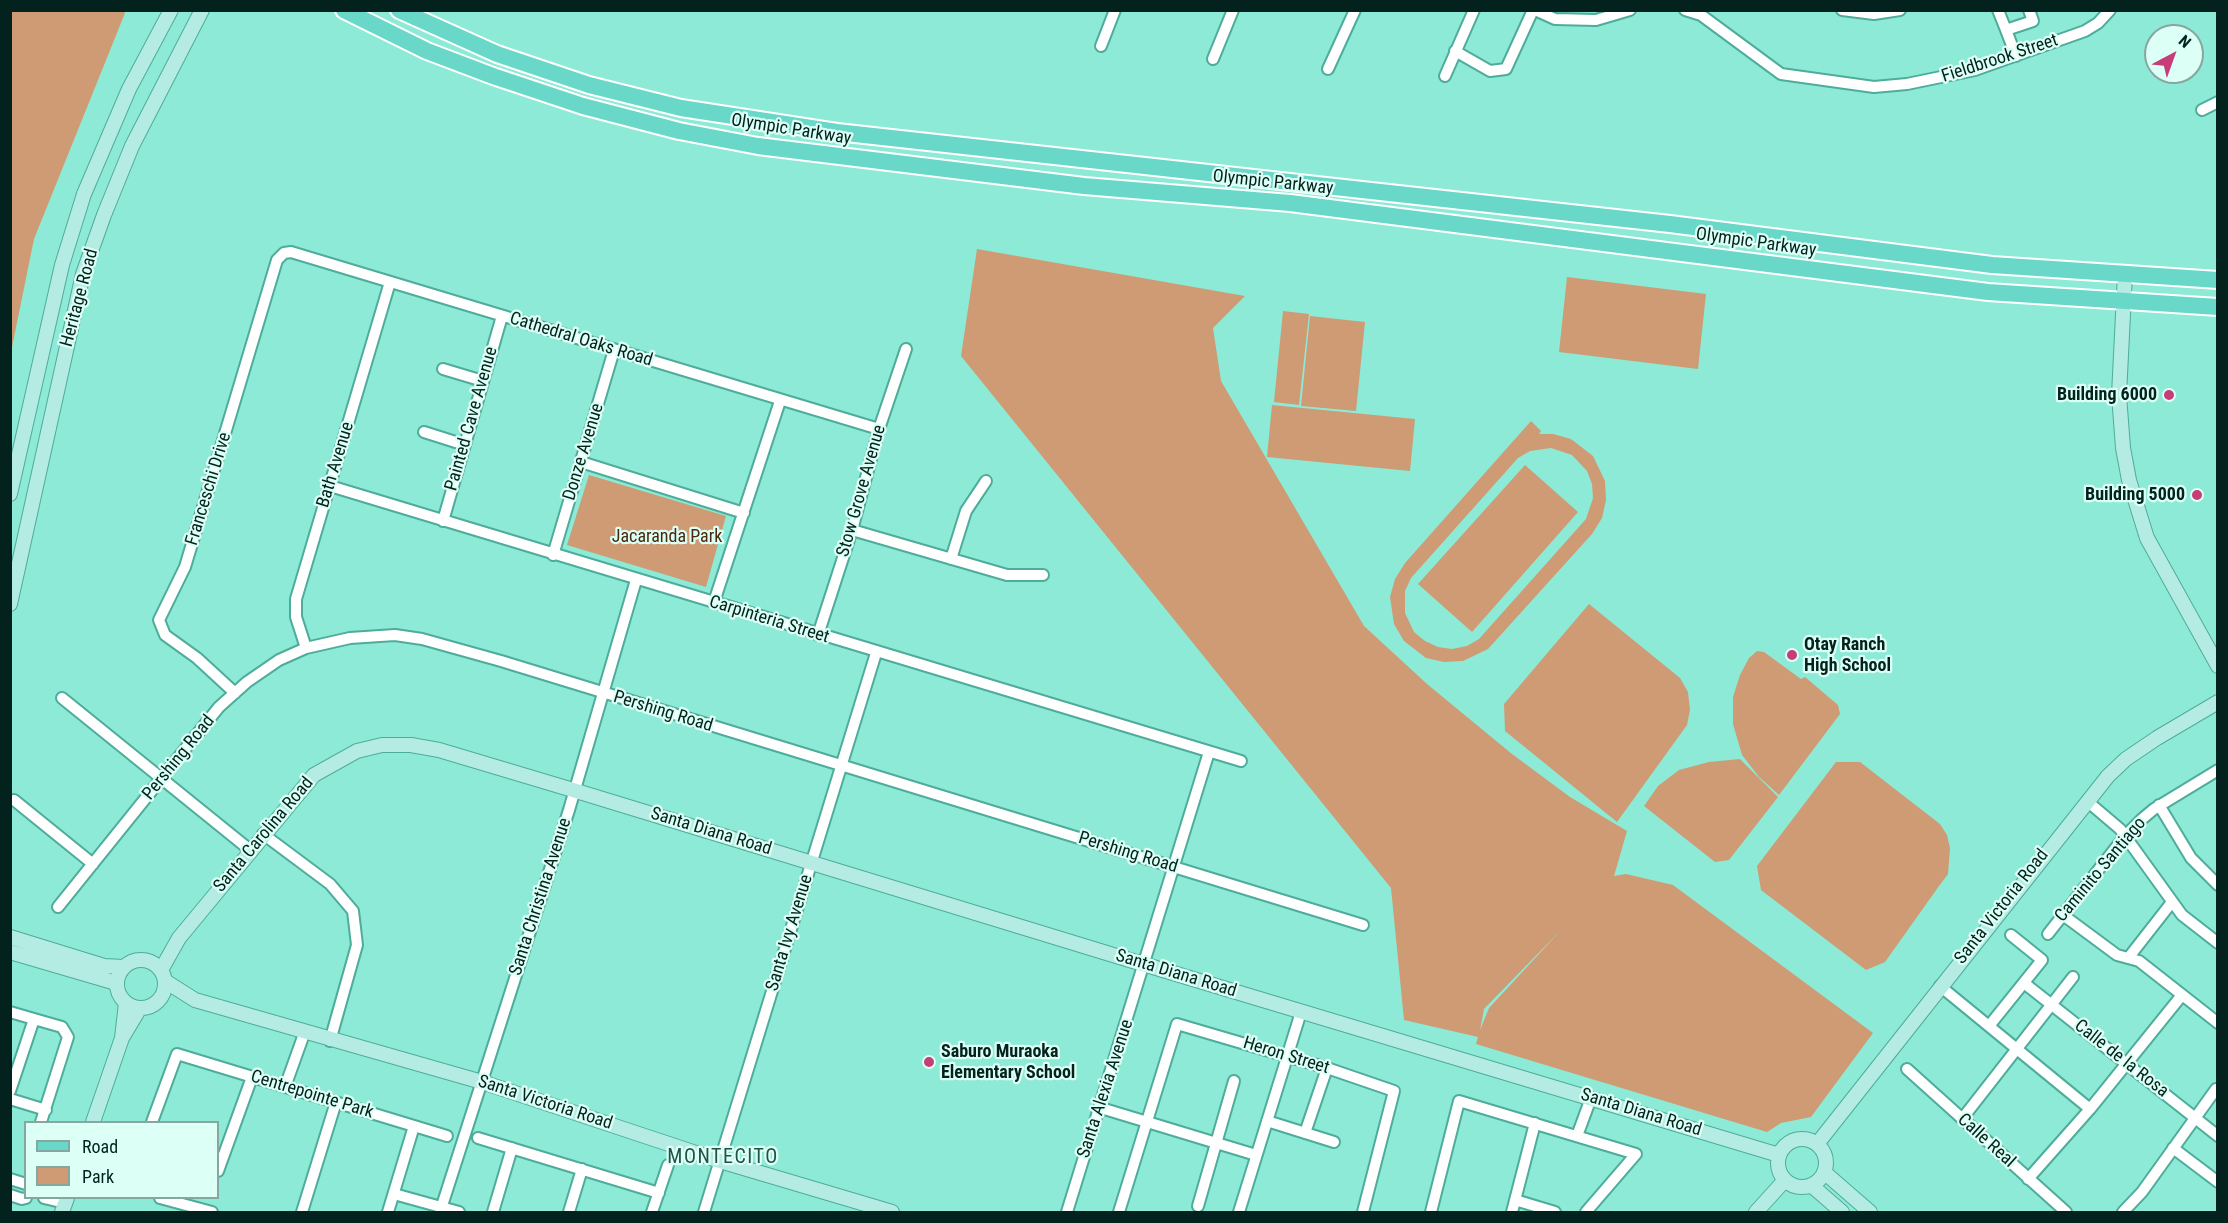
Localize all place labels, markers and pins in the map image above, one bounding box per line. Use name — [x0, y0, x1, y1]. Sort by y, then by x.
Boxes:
place label: Building 6000 — [2057, 384, 2157, 406]
marker: Building 6000 — [2162, 388, 2176, 402]
place label: Building 5000 — [2085, 484, 2185, 506]
marker: Building 5000 — [2190, 488, 2204, 502]
place label: Otay Ranch High School — [1804, 634, 1891, 676]
marker: Otay Ranch High School — [1785, 648, 1799, 662]
place label: Saburo Muraoka Elementary School — [941, 1041, 1075, 1084]
marker: Saburo Muraoka Elementary School — [922, 1055, 936, 1069]

